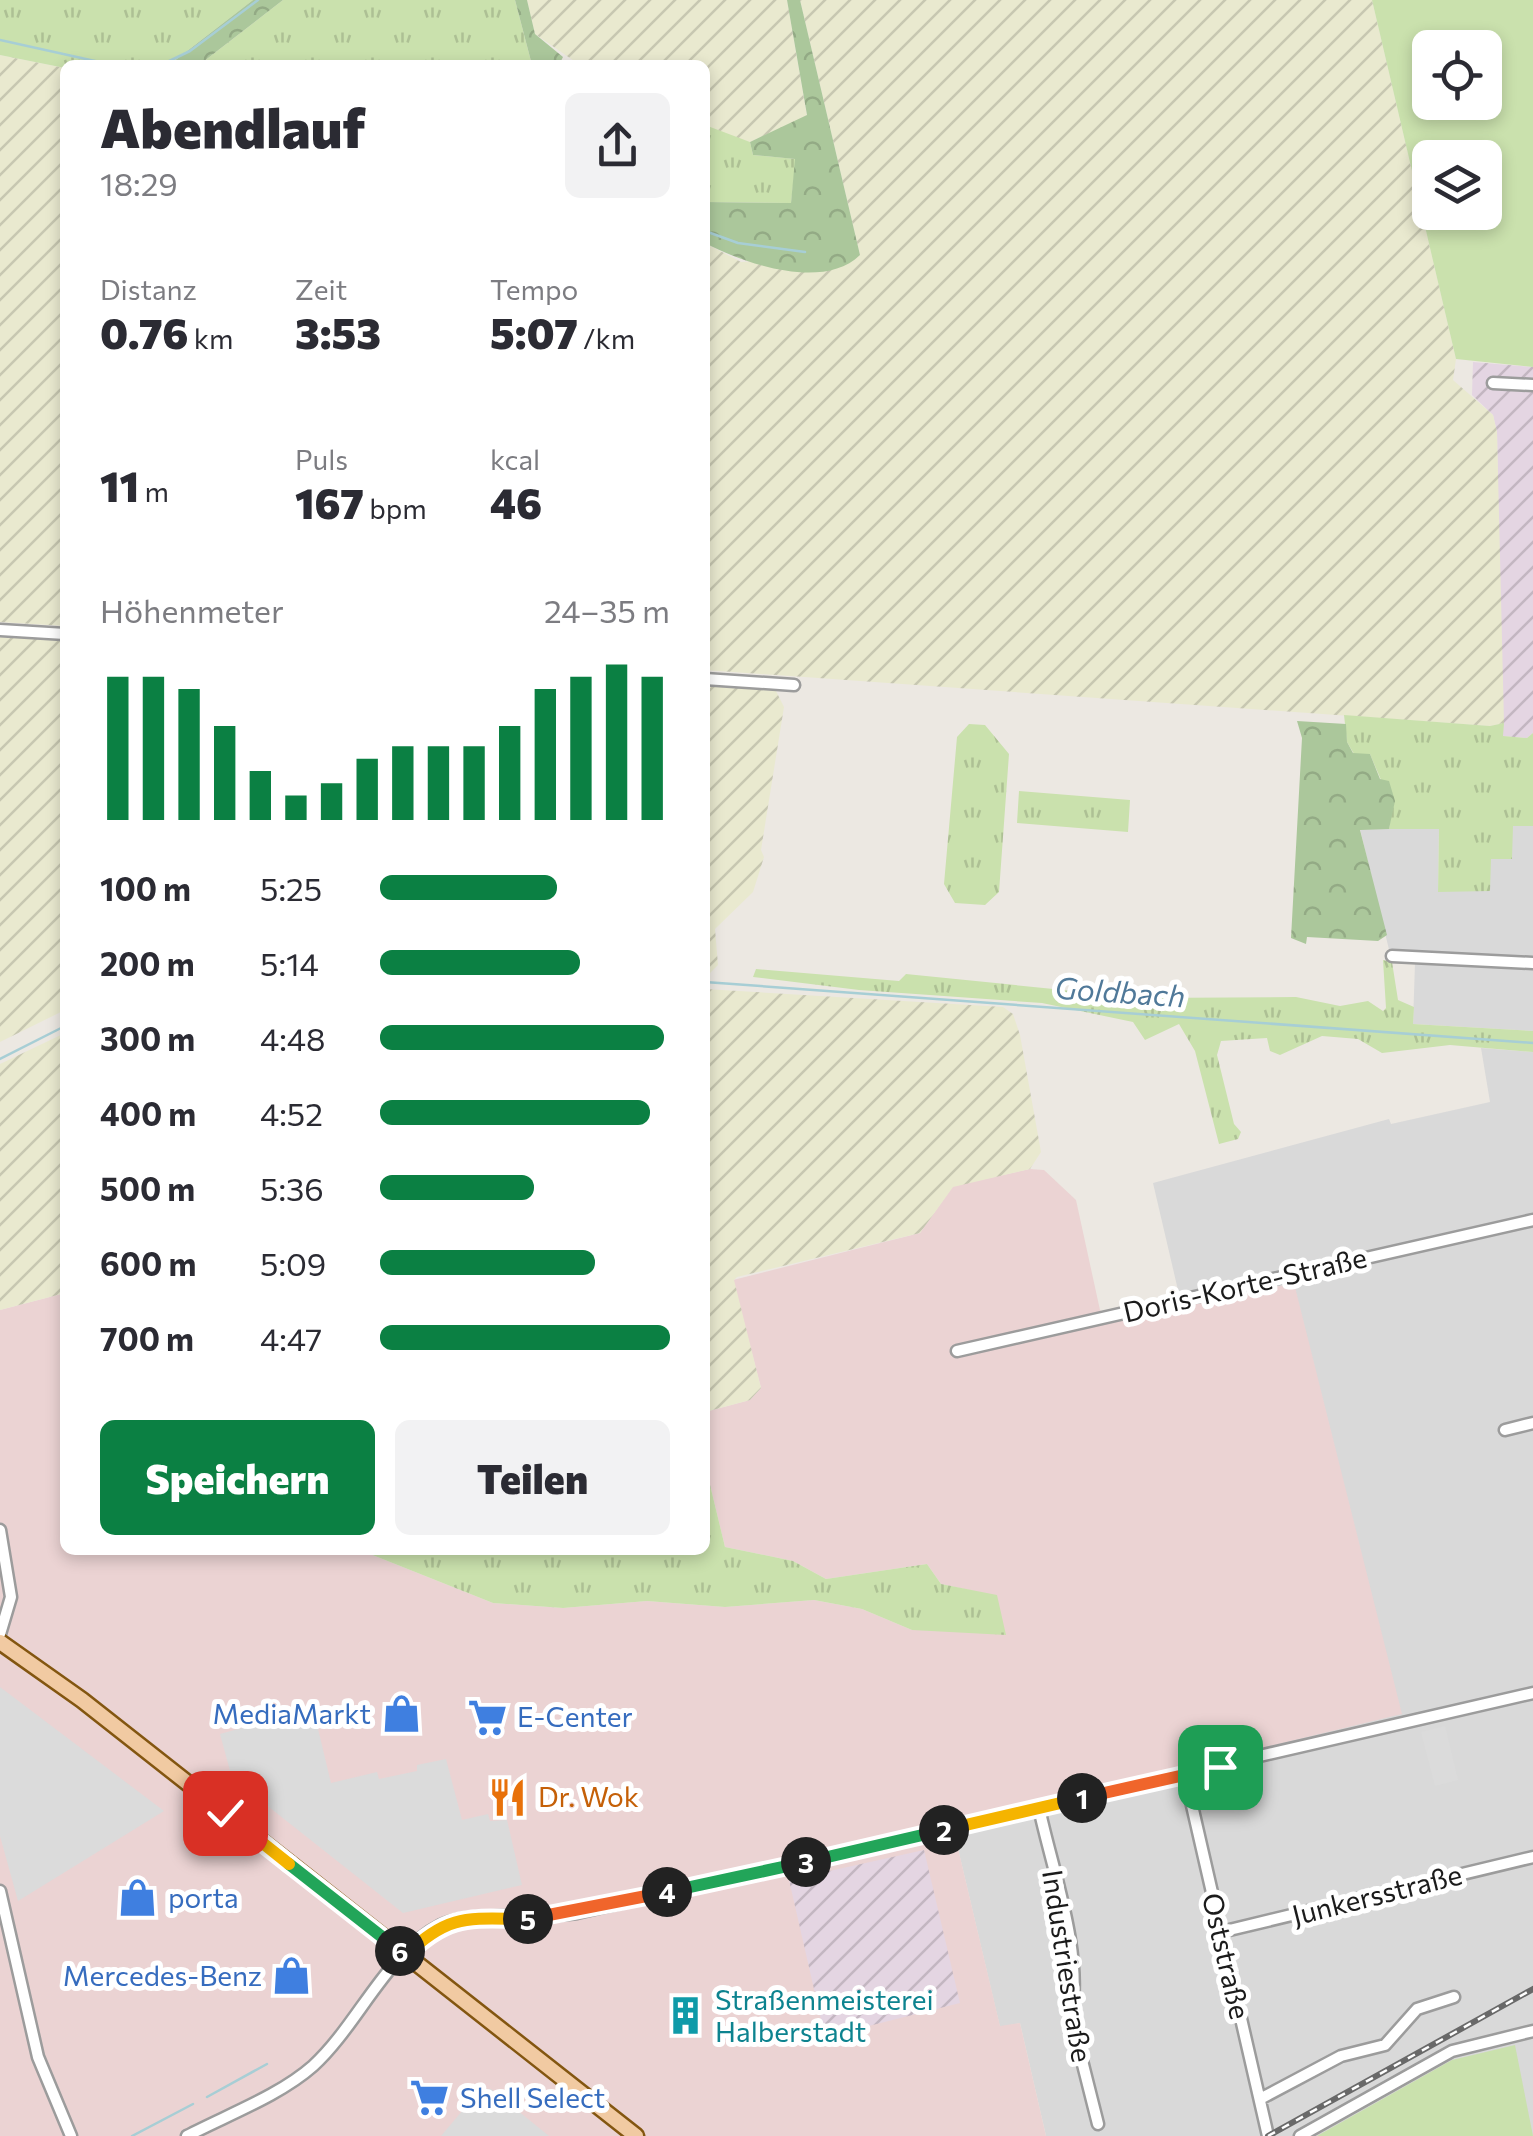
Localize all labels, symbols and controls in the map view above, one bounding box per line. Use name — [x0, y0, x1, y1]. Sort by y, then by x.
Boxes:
map controls — [1412, 30, 1502, 230]
button: locate — [1412, 30, 1502, 120]
text: Abendlauf — [100, 92, 365, 159]
button: share — [565, 93, 670, 198]
button: layers — [1412, 140, 1502, 230]
text: 18:29 — [100, 163, 178, 203]
text: Distanz — [100, 272, 197, 306]
text: Zeit — [295, 272, 347, 306]
text: Tempo — [490, 272, 578, 306]
text: 0.76 — [100, 306, 188, 358]
text: 3:53 — [295, 306, 381, 358]
text: 5:07 — [490, 306, 578, 358]
text: km — [188, 321, 233, 355]
text: /km — [578, 321, 635, 355]
text: Puls — [295, 442, 348, 476]
text: kcal — [490, 442, 540, 476]
text: 11 — [100, 459, 139, 511]
text: m — [139, 474, 169, 508]
text: 167 — [295, 476, 364, 528]
text: 46 — [490, 476, 542, 528]
text: bpm — [364, 491, 427, 525]
text: Höhenmeter — [100, 590, 284, 630]
text: 24–35 m — [544, 590, 670, 630]
text: 100 m — [100, 868, 191, 908]
text: 5:25 — [260, 868, 322, 908]
text: 200 m — [100, 943, 195, 983]
text: 5:14 — [260, 943, 319, 983]
water label: Goldbach — [1054, 968, 1186, 1014]
text: 300 m — [100, 1018, 195, 1058]
text: 4:48 — [260, 1018, 325, 1058]
text: 400 m — [100, 1093, 196, 1133]
text: 4:52 — [260, 1093, 323, 1133]
text: 500 m — [100, 1168, 195, 1208]
text: 5:36 — [260, 1168, 324, 1208]
street label: Doris-Korte-Straße — [1120, 1239, 1370, 1329]
text: 600 m — [100, 1243, 196, 1283]
text: 5:09 — [260, 1243, 326, 1283]
text: 700 m — [100, 1318, 194, 1358]
text: 4:47 — [260, 1318, 322, 1358]
button: Speichern — [100, 1420, 375, 1535]
button: Teilen — [395, 1420, 670, 1535]
shop icon: MediaMarkt — [380, 1693, 422, 1735]
place label: MediaMarkt — [212, 1696, 371, 1730]
supermarket icon: E-Center — [466, 1696, 508, 1738]
place label: E-Center — [517, 1699, 633, 1733]
pin — [1178, 1725, 1263, 1810]
icon: arrive — [1193, 1740, 1248, 1795]
pin — [183, 1771, 268, 1856]
pin: 1 — [1057, 1773, 1107, 1823]
restaurant icon: Dr. Wok — [487, 1776, 529, 1818]
place label: Dr. Wok — [538, 1779, 639, 1813]
text: 1 — [1076, 1781, 1088, 1815]
icon: check — [198, 1786, 253, 1841]
pin: 2 — [919, 1805, 969, 1855]
text: 2 — [936, 1813, 952, 1847]
pin: 3 — [781, 1837, 831, 1887]
text: 3 — [798, 1845, 814, 1879]
street label: Junkersstraße — [1288, 1856, 1465, 1932]
pin: 4 — [642, 1867, 692, 1917]
street label: Industriestraße — [1036, 1867, 1100, 2065]
text: 4 — [658, 1875, 676, 1909]
shop icon: porta — [117, 1877, 159, 1919]
place label: porta — [168, 1880, 239, 1914]
street label: Oststraße — [1196, 1889, 1258, 2022]
pin: 5 — [503, 1894, 553, 1944]
text: 5 — [520, 1902, 536, 1936]
pin: 6 — [375, 1926, 425, 1976]
text: 6 — [391, 1934, 409, 1968]
shop icon: Mercedes-Benz — [271, 1955, 313, 1997]
place label: Mercedes-Benz — [63, 1958, 262, 1992]
place label: Straßenmeisterei Halberstadt — [715, 1982, 934, 2048]
building icon: Straßenmeisterei Halberstadt — [664, 1995, 706, 2037]
supermarket icon: Shell Select — [409, 2077, 451, 2119]
place label: Shell Select — [460, 2080, 605, 2114]

